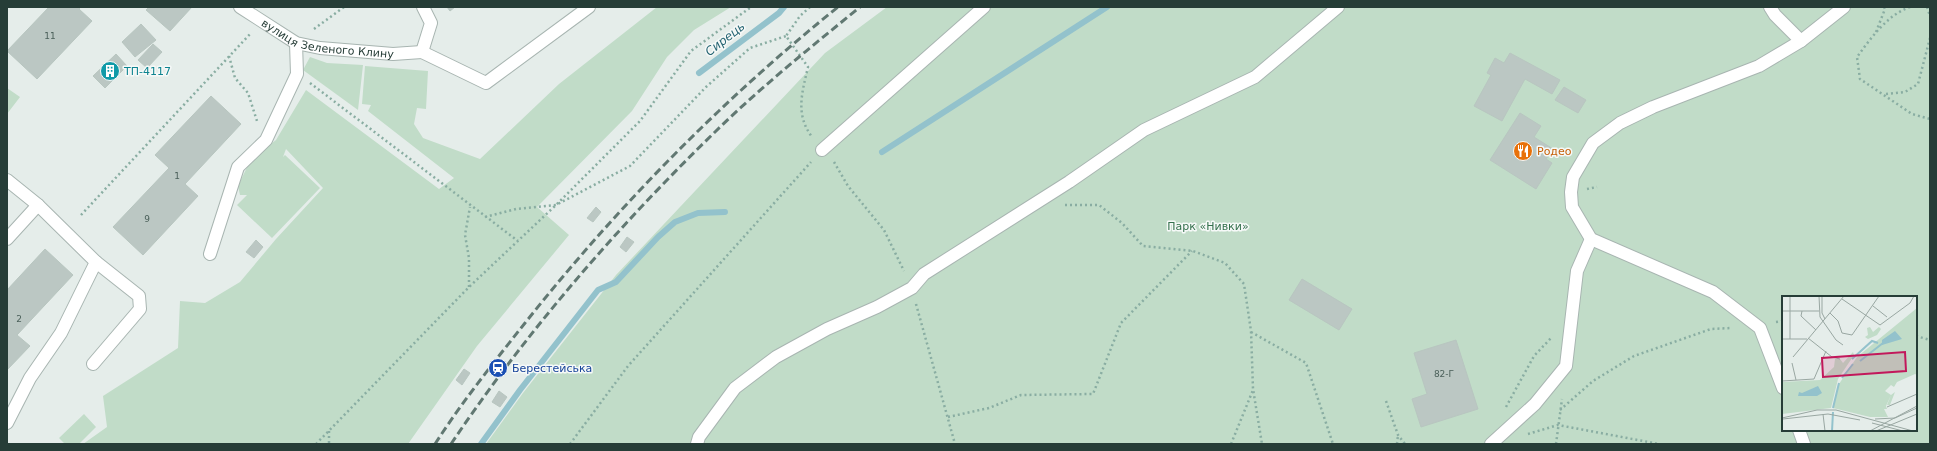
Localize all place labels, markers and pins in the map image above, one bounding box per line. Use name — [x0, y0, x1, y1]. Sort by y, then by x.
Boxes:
building icon: ТП-4117 — [99, 60, 121, 82]
place label: ТП-4117 — [123, 65, 171, 78]
restaurant icon: Родео — [1512, 140, 1534, 162]
place label: Родео — [1537, 145, 1572, 158]
station icon: Берестейська — [487, 357, 509, 379]
place label: Берестейська — [512, 362, 592, 375]

